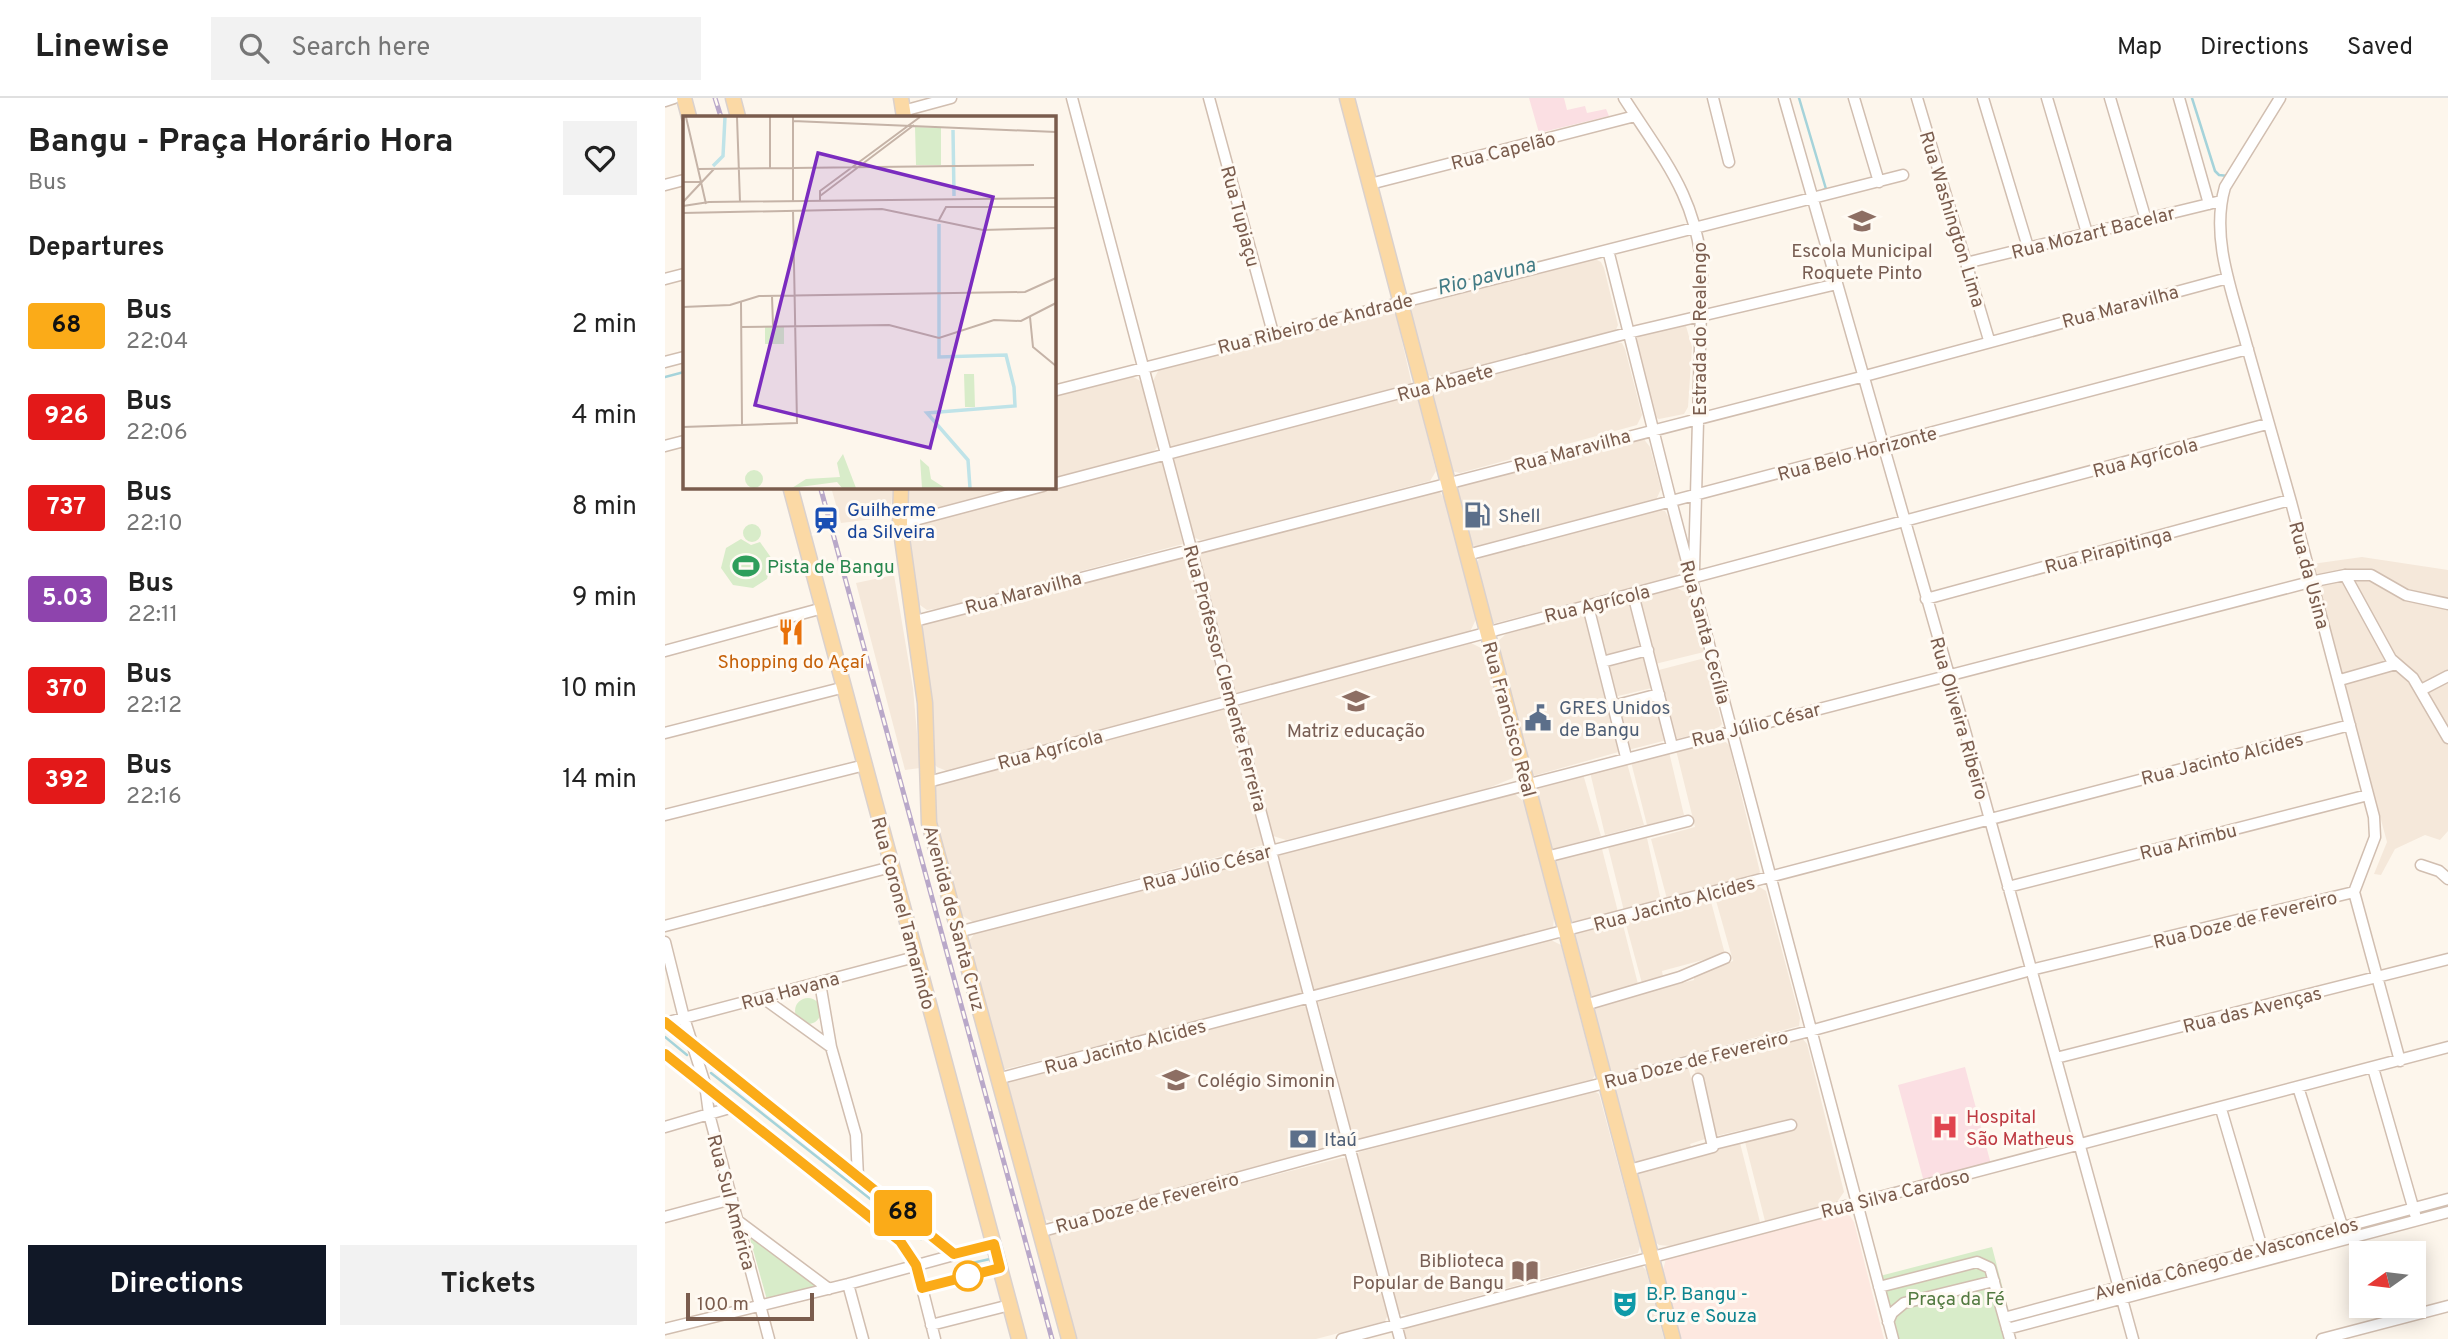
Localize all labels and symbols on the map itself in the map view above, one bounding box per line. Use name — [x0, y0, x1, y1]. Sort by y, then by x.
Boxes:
inset map — [683, 116, 1055, 488]
street label: Rua Capelão — [1449, 127, 1558, 177]
street label: Rua Washington Lima — [1913, 128, 1989, 311]
street label: Rua Tupiaçu — [1214, 163, 1264, 270]
street label: Rua Mozart Bacelar — [2009, 202, 2178, 266]
school or university icon: Escola Municipal Roquete Pinto — [1847, 206, 1877, 236]
place label: Escola Municipal Roquete Pinto — [1791, 240, 1933, 286]
street label: Estrada do Realengo — [1689, 242, 1713, 416]
water label: Rio pavuna — [1434, 252, 1539, 303]
street label: Rua Maravilha — [2060, 281, 2182, 335]
street label: Rua Ribeiro de Andrade — [1215, 289, 1416, 361]
street label: Rua Abaete — [1395, 360, 1496, 408]
street label: Rua Belo Horizonte — [1775, 422, 1940, 488]
street label: Rua Maravilha — [1512, 425, 1634, 479]
street label: Rua Agrícola — [2090, 433, 2201, 484]
place label: Guilherme da Silveira — [847, 499, 936, 545]
fuel station icon: Shell — [1462, 500, 1492, 530]
station icon: Guilherme da Silveira — [811, 505, 841, 535]
place label: Shell — [1498, 505, 1541, 529]
street label: Rua da Usina — [2282, 519, 2334, 632]
street label: Rua Pirapitinga — [2042, 523, 2175, 580]
street label: Rua Professor Clemente Ferreira — [1177, 542, 1271, 815]
sports icon: Pista de Bangu — [731, 551, 761, 581]
place label: Pista de Bangu — [767, 556, 895, 580]
street label: Rua Santa Cecília — [1673, 558, 1735, 707]
street label: Rua Maravilha — [963, 567, 1085, 621]
street label: Rua Agrícola — [1542, 580, 1653, 630]
restaurant icon: Shopping do Açaí — [776, 617, 806, 647]
street label: Rua Oliveira Ribeiro — [1923, 634, 1993, 803]
street label: Rua Francisco Real — [1476, 639, 1540, 800]
place label: Shopping do Açaí — [717, 651, 867, 675]
school or university icon: Matriz educação — [1341, 686, 1371, 716]
place label: GRES Unidos de Bangu — [1559, 697, 1670, 743]
street label: Rua Júlio César — [1689, 698, 1824, 754]
public building icon: GRES Unidos de Bangu — [1523, 703, 1553, 733]
place label: Matriz educação — [1287, 720, 1425, 744]
street label: Rua Agrícola — [995, 725, 1106, 776]
street label: Rua Jacinto Alcides — [2139, 728, 2306, 792]
street label: Rua Coronel Tamarindo — [865, 814, 939, 1013]
street label: Rua Arimbu — [2137, 819, 2240, 867]
street label: Avenida de Santa Cruz — [917, 823, 989, 1014]
street label: Rua Júlio César — [1140, 840, 1275, 898]
street label: Rua Jacinto Alcides — [1591, 872, 1758, 938]
street label: Rua Doze de Fevereiro — [2151, 886, 2340, 955]
street label: Rua Havana — [739, 967, 842, 1017]
street label: Rua das Avenças — [2181, 982, 2324, 1040]
street label: Rua Jacinto Alcides — [1042, 1015, 1209, 1081]
street label: Rua Doze de Fevereiro — [1602, 1026, 1791, 1095]
school or university icon: Colégio Simonin — [1161, 1065, 1191, 1095]
place label: Colégio Simonin — [1197, 1070, 1335, 1094]
place label: Hospital São Matheus — [1966, 1106, 2074, 1152]
hospital icon: Hospital São Matheus — [1930, 1112, 1960, 1142]
bank icon: Itaú — [1288, 1124, 1318, 1154]
place label: Itaú — [1324, 1129, 1357, 1153]
street label: Rua Sul América — [700, 1132, 760, 1273]
street label: Rua Silva Cardoso — [1819, 1165, 1972, 1225]
street label: Rua Doze de Fevereiro — [1053, 1168, 1242, 1240]
line badge: 68 — [871, 1190, 935, 1236]
street label: Avenida Cônego de Vasconcelos — [2092, 1213, 2361, 1307]
north arrow — [2349, 1241, 2425, 1318]
place label: Biblioteca Popular de Bangu — [1352, 1250, 1504, 1296]
library icon: Biblioteca Popular de Bangu — [1510, 1256, 1540, 1286]
unlabelled marker — [953, 1261, 983, 1291]
place label: B.P. Bangu - Cruz e Souza — [1646, 1283, 1757, 1329]
park label: Praça da Fé — [1907, 1288, 2005, 1312]
theatre icon: B.P. Bangu - Cruz e Souza — [1610, 1289, 1640, 1319]
scale bar — [686, 1290, 814, 1322]

